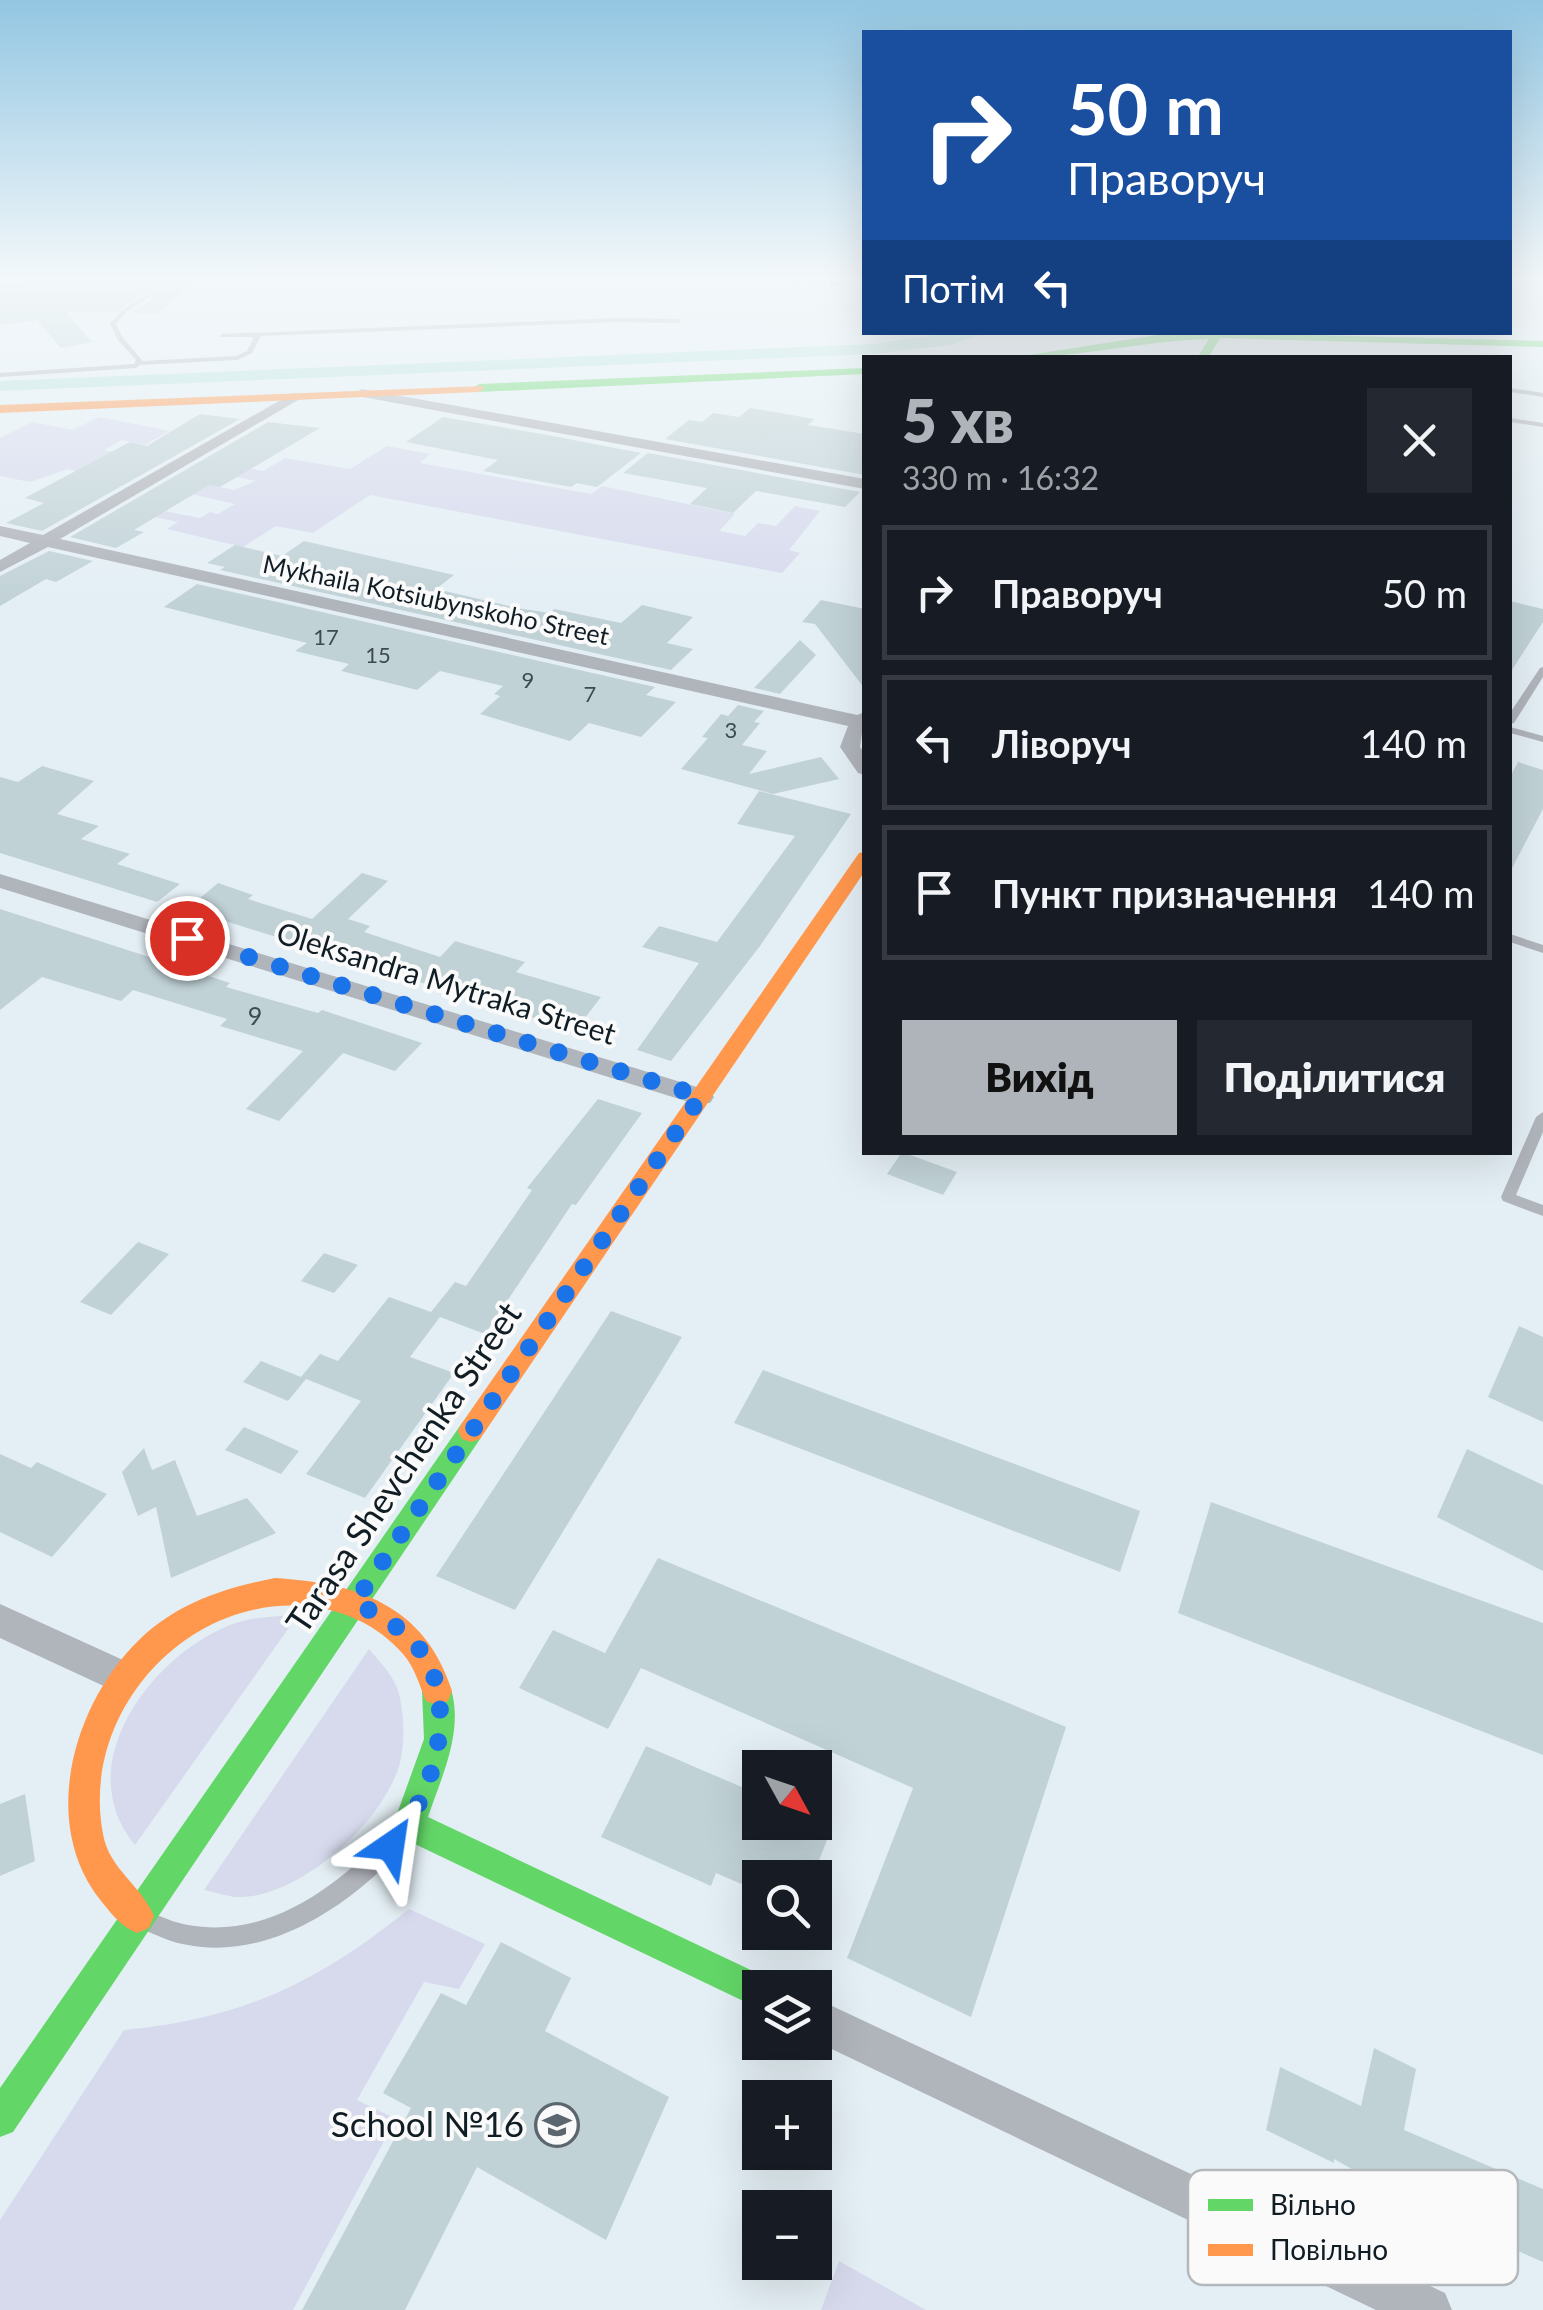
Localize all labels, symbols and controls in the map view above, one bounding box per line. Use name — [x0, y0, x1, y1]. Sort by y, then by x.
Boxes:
text: 50 m — [1067, 66, 1224, 150]
icon: right — [902, 70, 1032, 200]
text: Праворуч — [1067, 151, 1266, 205]
icon: left — [1025, 260, 1080, 315]
text: Потім — [902, 265, 1005, 311]
text: 5 хв — [902, 384, 1014, 456]
button: close — [1367, 388, 1472, 493]
text: 330 m · 16:32 — [902, 458, 1099, 497]
street label: Mykhaila Kotsiubynskoho Street — [261, 548, 612, 650]
icon: right — [907, 565, 962, 620]
text: Праворуч — [992, 570, 1163, 616]
text: 50 m — [1382, 570, 1467, 616]
house number: 17 — [313, 623, 339, 650]
house number: 15 — [365, 641, 391, 668]
house number: 9 — [522, 666, 534, 693]
house number: 7 — [584, 680, 596, 707]
icon: left — [907, 715, 962, 770]
house number: 3 — [725, 716, 737, 743]
text: Ліворуч — [992, 720, 1132, 766]
text: 140 m — [1360, 720, 1467, 766]
icon: arrive — [907, 865, 962, 920]
text: Пункт призначення — [992, 870, 1337, 916]
text: 140 m — [1367, 870, 1474, 916]
pin — [145, 896, 230, 981]
icon: arrive — [160, 911, 215, 966]
street label: Oleksandra Mytraka Street — [273, 913, 621, 1051]
house number: 9 — [248, 1000, 262, 1030]
button: Вихід — [902, 1020, 1177, 1135]
button: Поділитися — [1197, 1020, 1472, 1135]
street label: Tarasa Shevchenka Street — [276, 1293, 529, 1640]
north arrow — [742, 1750, 832, 1840]
map controls — [742, 1750, 832, 2280]
position arrow — [339, 1794, 443, 1898]
button: search — [742, 1860, 832, 1950]
button: layers — [742, 1970, 832, 2060]
button: + — [742, 2080, 832, 2170]
place label: School №16 — [331, 2102, 524, 2144]
school or university icon: School №16 — [534, 2102, 580, 2148]
legend — [1188, 2170, 1518, 2285]
text: Вільно — [1270, 2187, 1356, 2221]
button: − — [742, 2190, 832, 2280]
text: Повільно — [1270, 2232, 1388, 2266]

